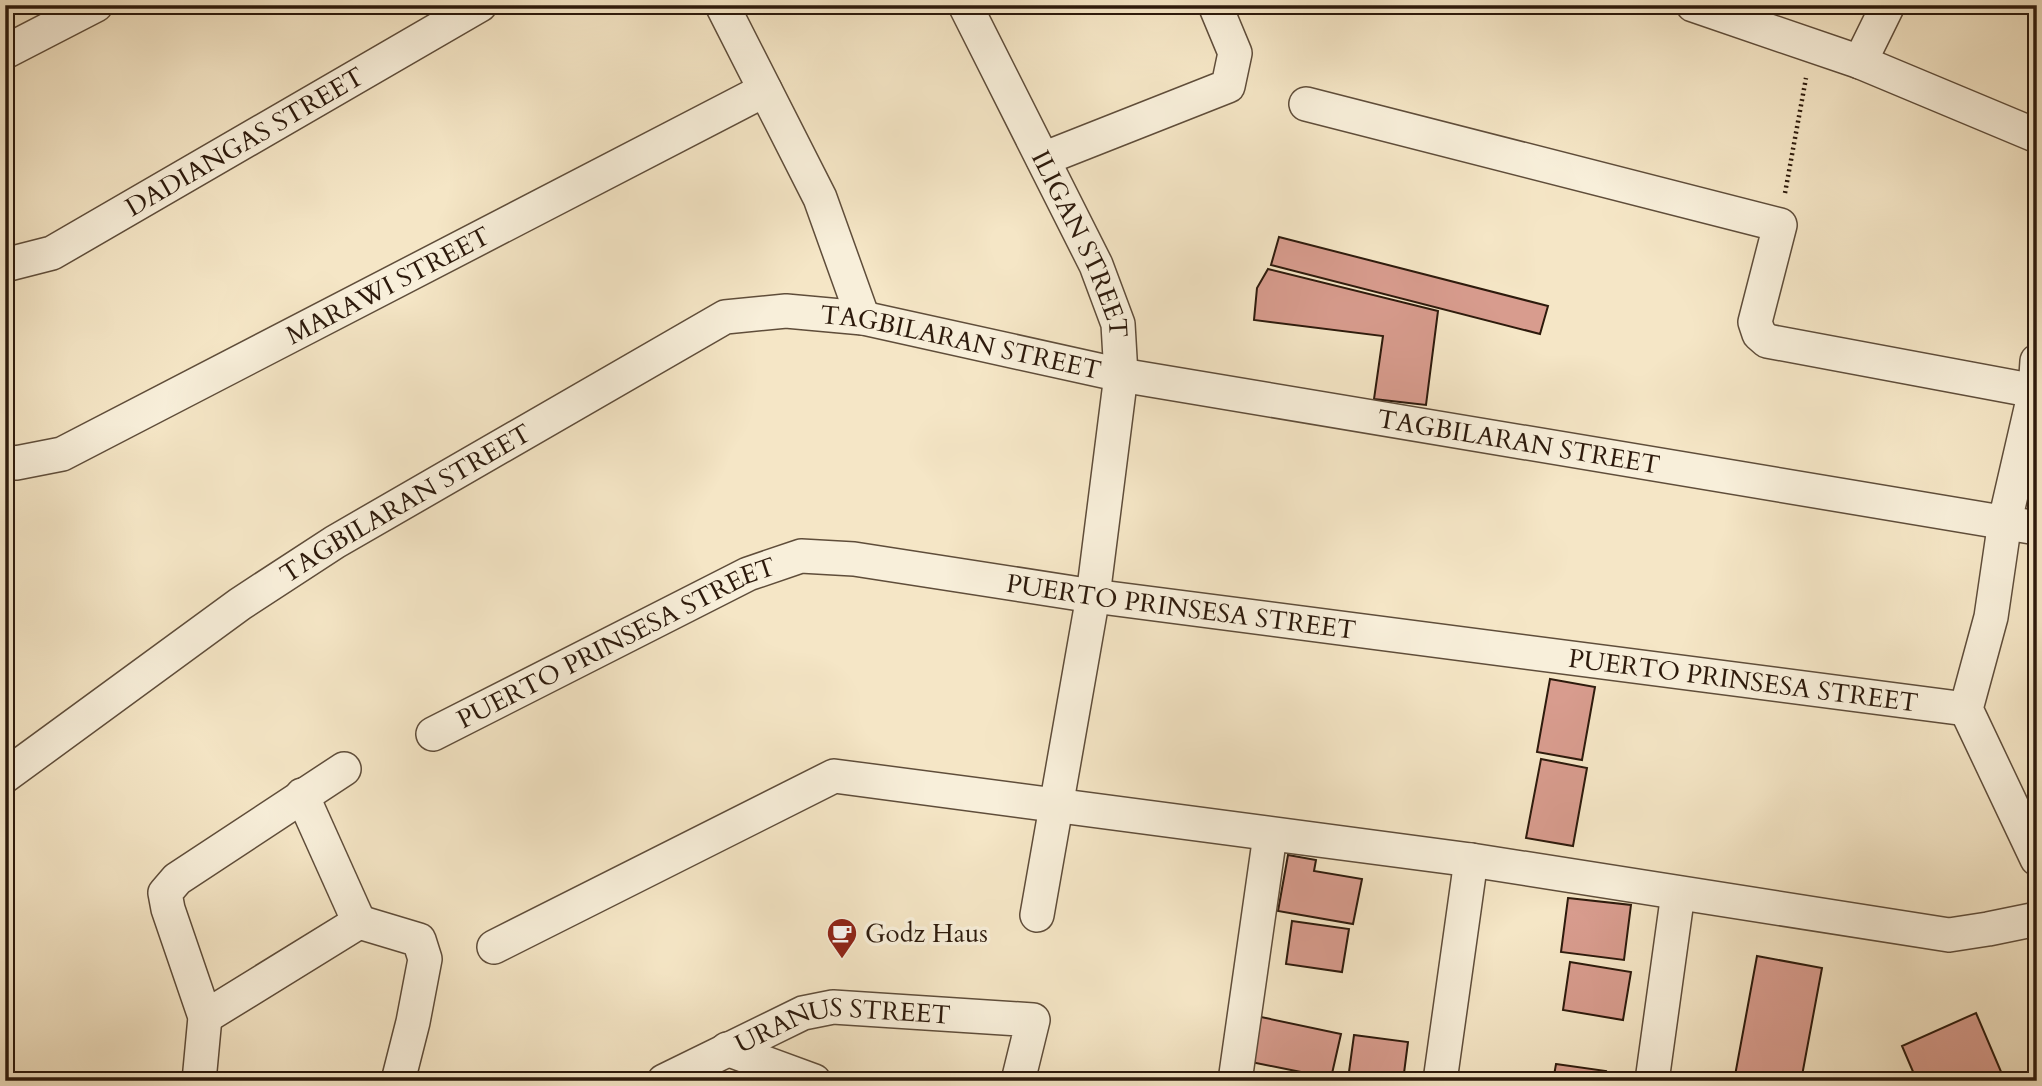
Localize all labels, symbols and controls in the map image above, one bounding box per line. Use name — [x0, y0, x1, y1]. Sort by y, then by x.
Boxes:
street label: DADIANGAS STREET — [119, 58, 370, 224]
street label: ILIGAN STREET — [1023, 144, 1136, 338]
street label: MARAWI STREET — [280, 218, 496, 353]
street label: TAGBILARAN STREET — [819, 297, 1104, 388]
street label: TAGBILARAN STREET — [1375, 401, 1663, 482]
street label: TAGBILARAN STREET — [273, 415, 537, 591]
street label: PUERTO PRINSESA STREET — [451, 548, 780, 737]
street label: PUERTO PRINSESA STREET — [1004, 565, 1358, 647]
street label: PUERTO PRINSESA STREET — [1566, 640, 1920, 720]
cafe icon: Godz Haus — [825, 916, 859, 960]
place label: Godz Haus — [865, 916, 988, 951]
street label: URANUS STREET — [729, 989, 952, 1061]

